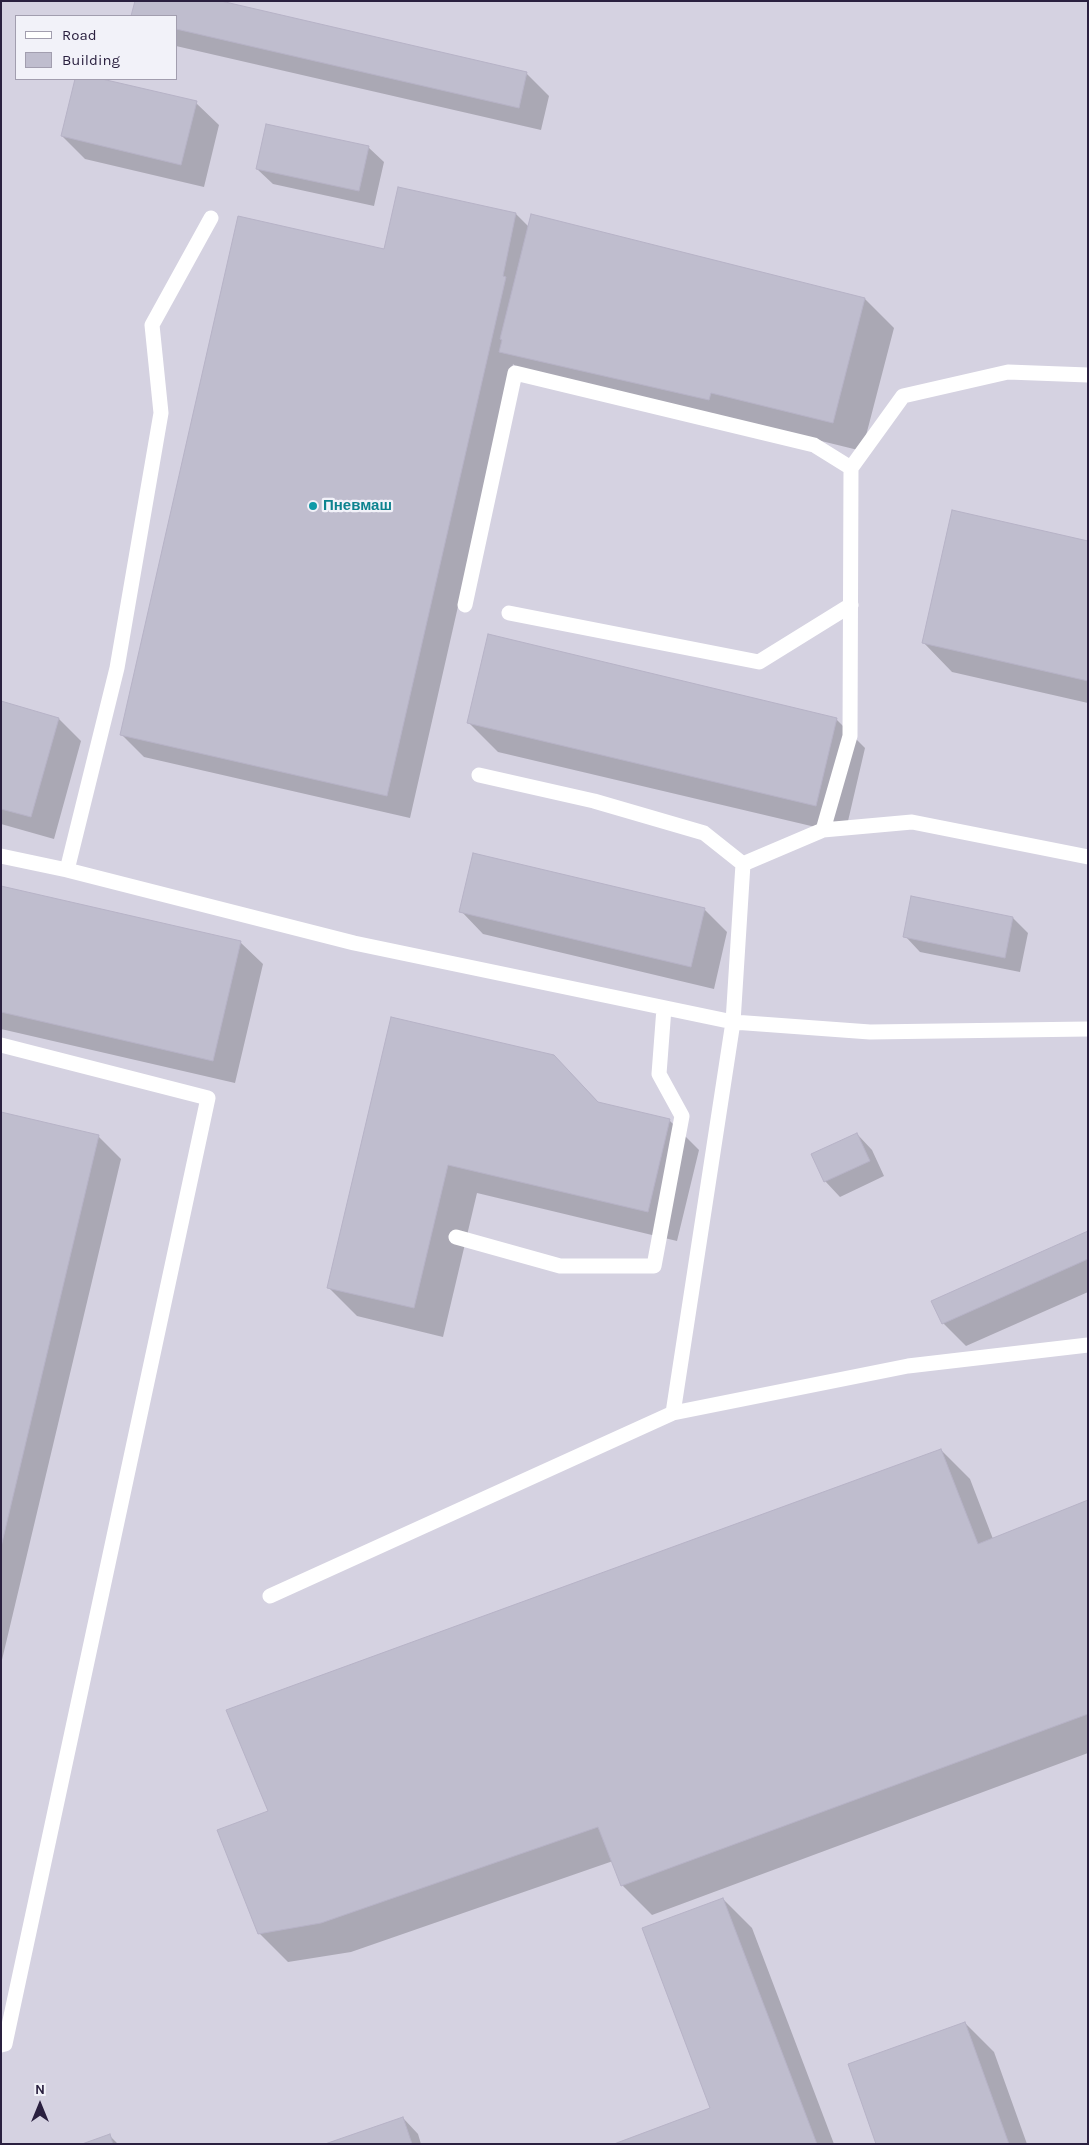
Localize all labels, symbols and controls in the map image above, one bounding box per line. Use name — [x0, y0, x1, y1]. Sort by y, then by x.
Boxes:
legend — [15, 15, 178, 80]
text: Road — [62, 26, 97, 44]
text: Building — [62, 51, 120, 69]
place label: Пневмаш — [323, 497, 392, 515]
marker: Пневмаш — [307, 500, 319, 512]
north arrow — [15, 2080, 65, 2130]
text: N — [35, 2081, 45, 2098]

